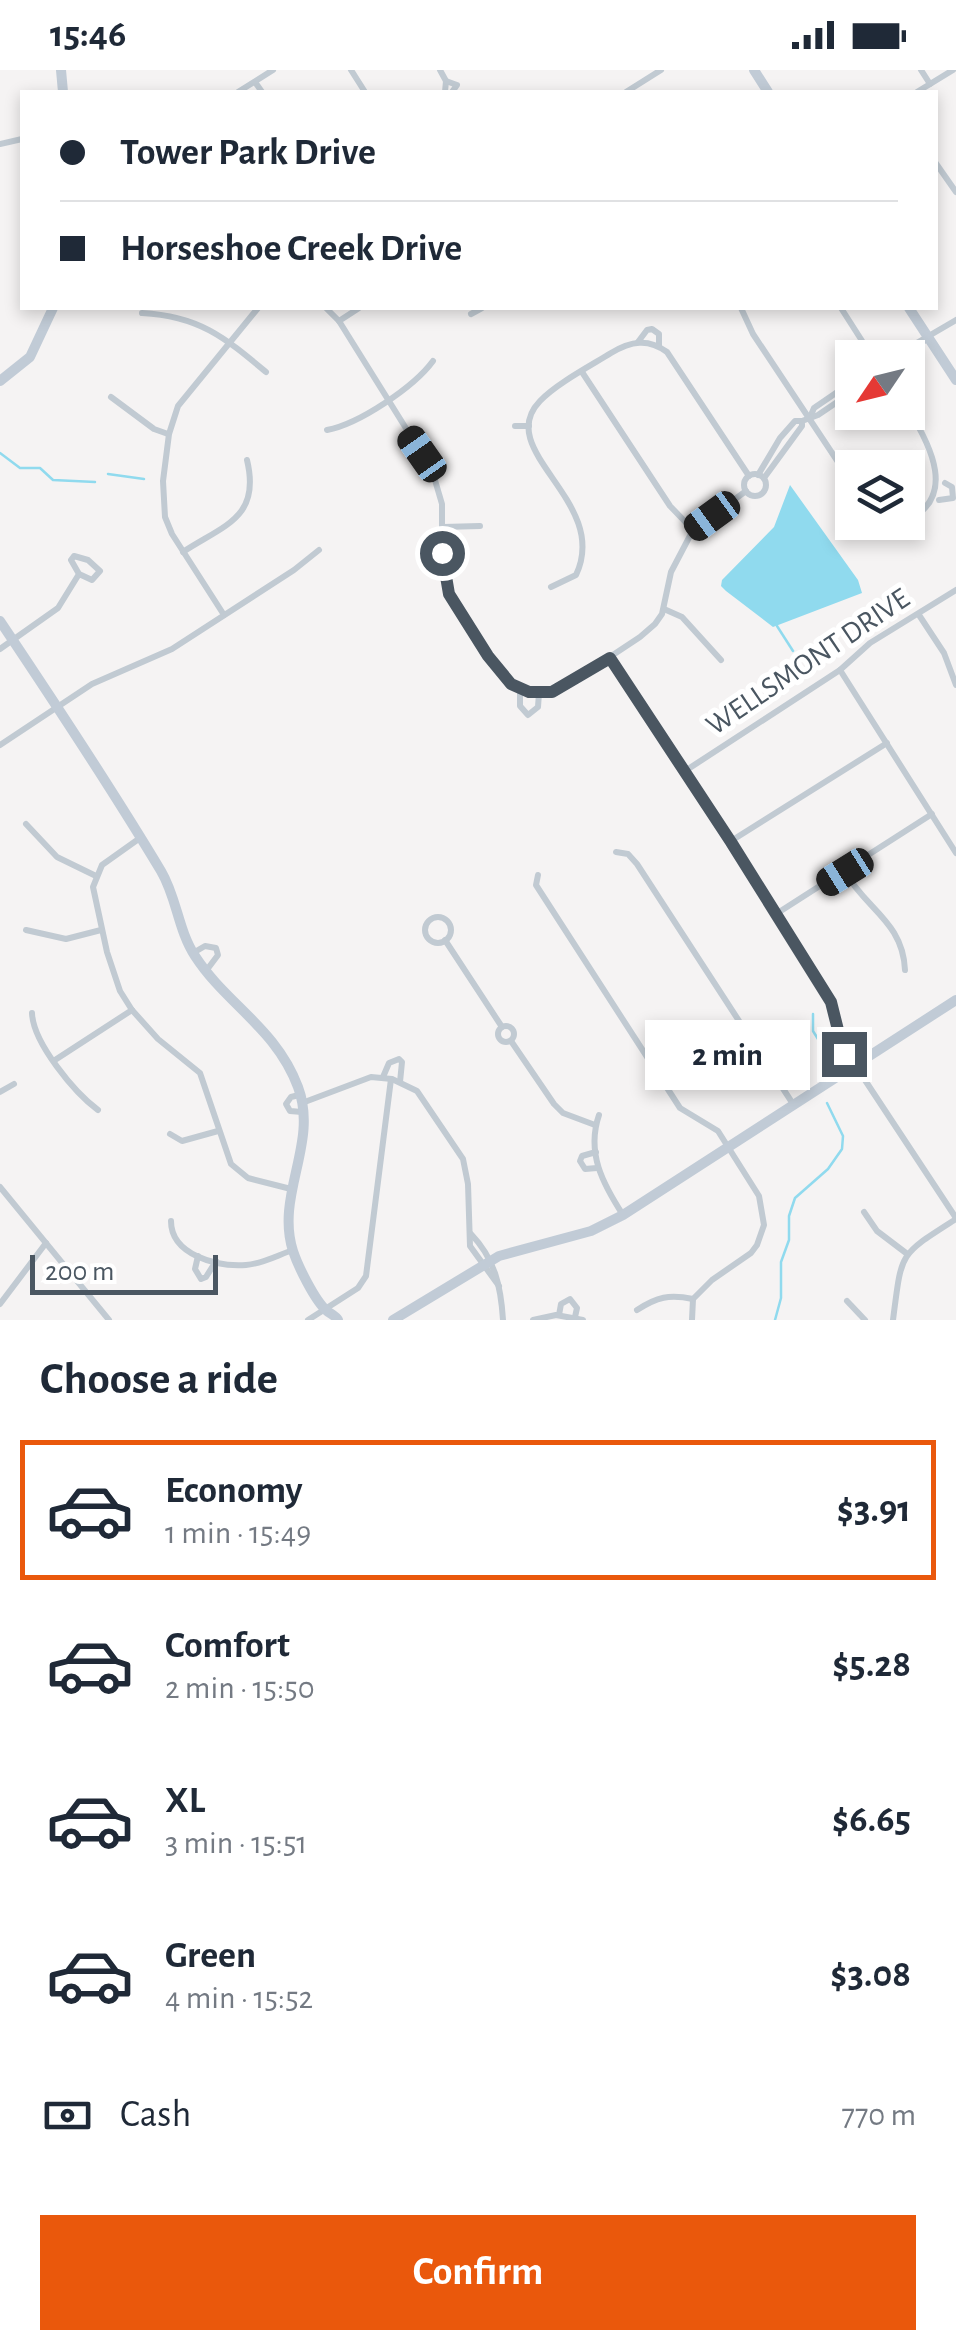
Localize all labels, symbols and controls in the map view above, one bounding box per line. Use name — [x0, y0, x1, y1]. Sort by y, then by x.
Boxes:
text: 15:46 — [50, 16, 126, 54]
text: Tower Park Drive — [120, 134, 376, 172]
text: Horseshoe Creek Drive — [120, 230, 462, 268]
north arrow — [835, 340, 925, 430]
map controls — [835, 340, 925, 540]
car — [393, 421, 451, 487]
button: layers — [835, 450, 925, 540]
car — [679, 486, 745, 546]
route start — [420, 531, 465, 576]
street label: WELLSMONT DRIVE — [701, 583, 915, 741]
car — [812, 843, 878, 901]
callout: 2 min — [644, 1019, 809, 1089]
route end — [822, 1032, 867, 1077]
text: 2 min — [692, 1039, 763, 1071]
scale bar — [30, 1250, 218, 1294]
text: 200 m — [45, 1258, 114, 1286]
text: Choose a ride — [40, 1357, 278, 1402]
icon: car — [45, 1465, 135, 1555]
text: Economy — [165, 1472, 303, 1510]
text: $3.91 — [837, 1491, 911, 1529]
text: 1 min · 15:49 — [165, 1517, 311, 1549]
icon: car — [45, 1620, 135, 1710]
text: Comfort — [165, 1627, 290, 1665]
text: $5.28 — [832, 1646, 911, 1684]
text: 2 min · 15:50 — [165, 1672, 315, 1704]
icon: car — [45, 1775, 135, 1865]
text: XL — [165, 1782, 205, 1820]
text: $6.65 — [832, 1801, 911, 1839]
text: 3 min · 15:51 — [165, 1827, 307, 1859]
icon: car — [45, 1930, 135, 2020]
text: Green — [165, 1937, 256, 1975]
text: $3.08 — [830, 1956, 911, 1994]
text: 4 min · 15:52 — [165, 1982, 313, 2014]
icon: cash — [40, 2088, 95, 2143]
text: Cash — [120, 2096, 191, 2134]
text: 770 m — [842, 2099, 916, 2131]
button: Confirm — [40, 2215, 916, 2330]

